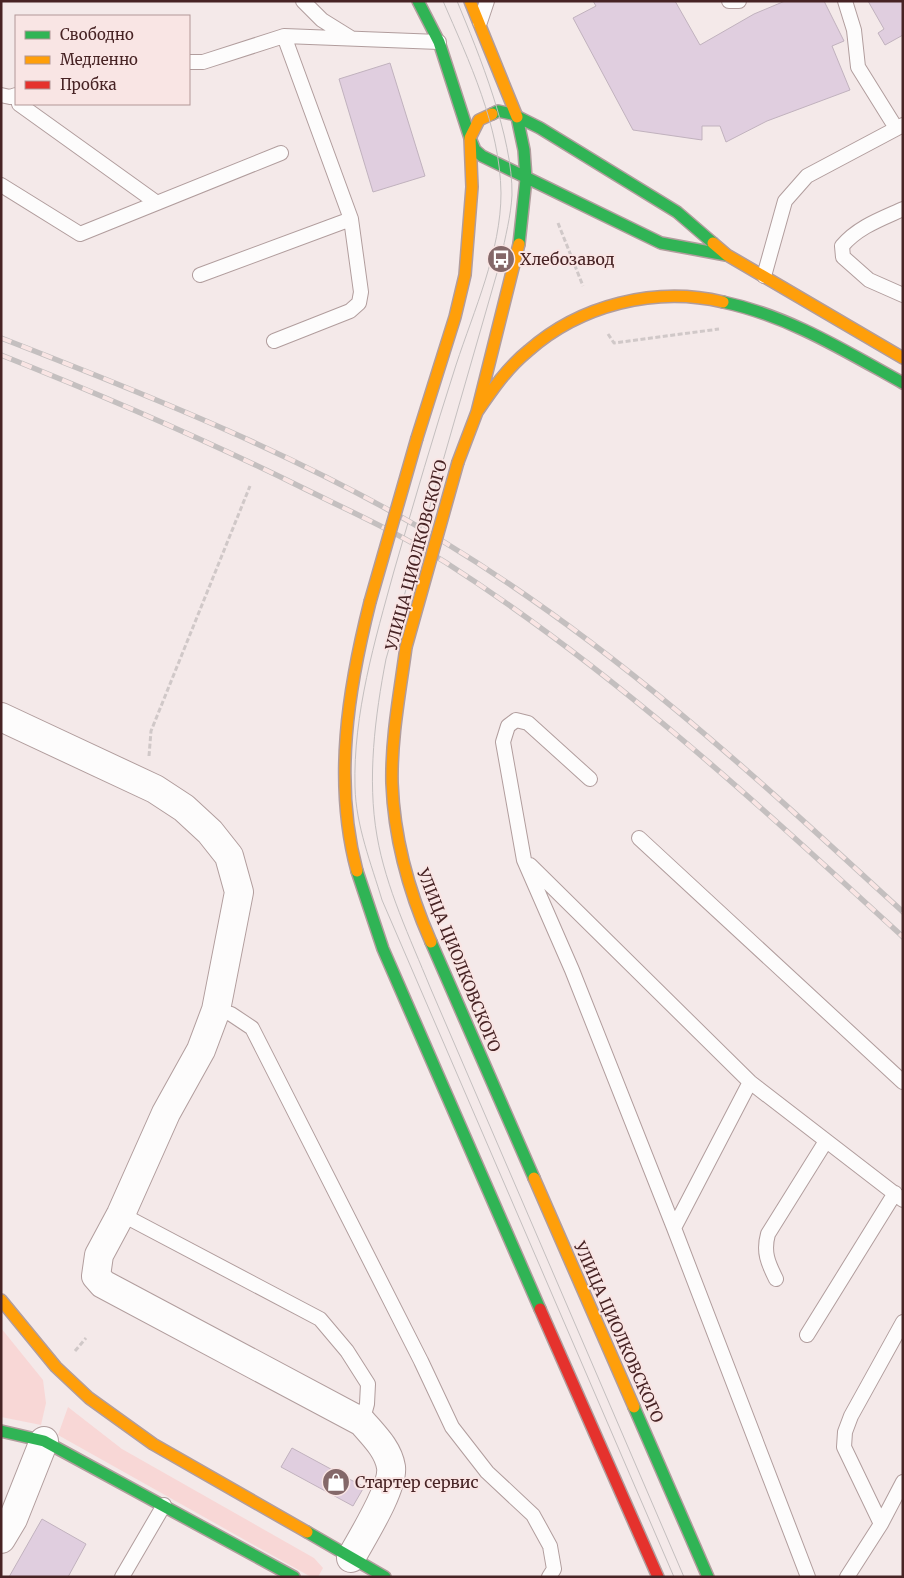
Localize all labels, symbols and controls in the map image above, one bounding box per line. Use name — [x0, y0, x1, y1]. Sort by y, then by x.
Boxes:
legend — [15, 15, 190, 105]
text: Свободно — [60, 25, 134, 44]
text: Медленно — [60, 50, 138, 69]
text: Пробка — [60, 75, 117, 94]
bus stop icon: Хлебозавод — [486, 244, 516, 274]
place label: Хлебозавод — [520, 249, 615, 269]
street label: УЛИЦА ЦИОЛКОВСКОГО — [381, 457, 451, 653]
street label: УЛИЦА ЦИОЛКОВСКОГО — [413, 864, 505, 1055]
street label: УЛИЦА ЦИОЛКОВСКОГО — [570, 1237, 668, 1426]
shop icon: Стартер сервис — [321, 1467, 351, 1497]
place label: Стартер сервис — [355, 1472, 479, 1492]

